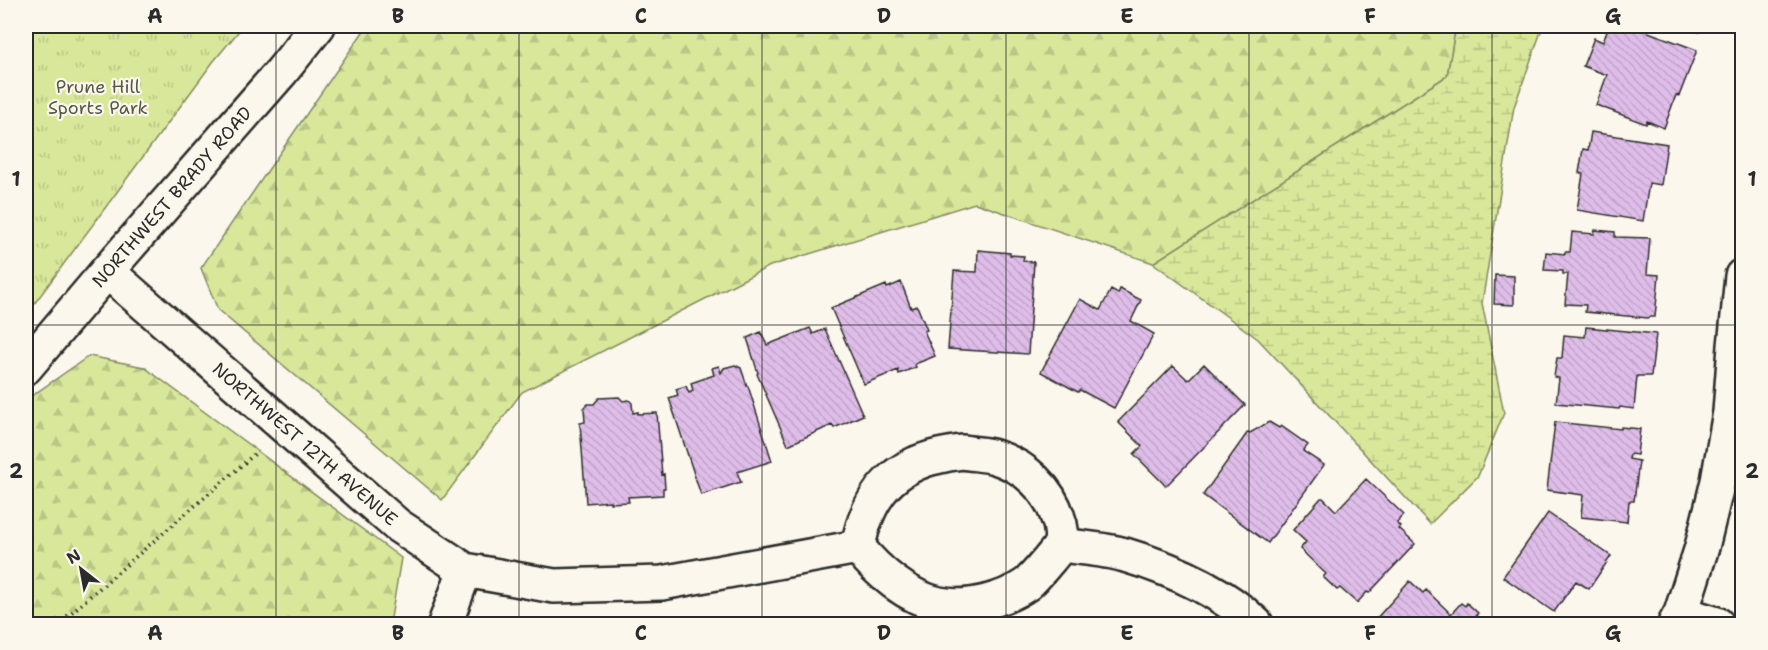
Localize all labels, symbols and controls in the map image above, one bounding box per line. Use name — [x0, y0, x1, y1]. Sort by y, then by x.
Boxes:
text: A — [147, 3, 163, 29]
text: B — [392, 3, 404, 29]
text: C — [635, 3, 647, 29]
text: D — [877, 3, 891, 29]
text: E — [1120, 3, 1134, 29]
text: F — [1364, 3, 1376, 29]
text: G — [1605, 3, 1621, 29]
park label: Prune Hill Sports Park — [48, 75, 148, 120]
street label: NORTHWEST BRADY ROAD — [87, 101, 257, 293]
text: 1 — [11, 166, 21, 192]
text: 1 — [1747, 166, 1757, 192]
street label: NORTHWEST 12TH AVENUE — [207, 357, 403, 531]
text: 2 — [9, 458, 23, 484]
text: 2 — [1745, 458, 1759, 484]
north arrow — [51, 539, 111, 599]
text: N — [63, 544, 84, 569]
text: A — [147, 620, 163, 646]
text: B — [392, 620, 404, 646]
text: C — [635, 620, 647, 646]
text: D — [877, 620, 891, 646]
text: E — [1120, 620, 1134, 646]
text: F — [1364, 620, 1376, 646]
text: G — [1605, 620, 1621, 646]

